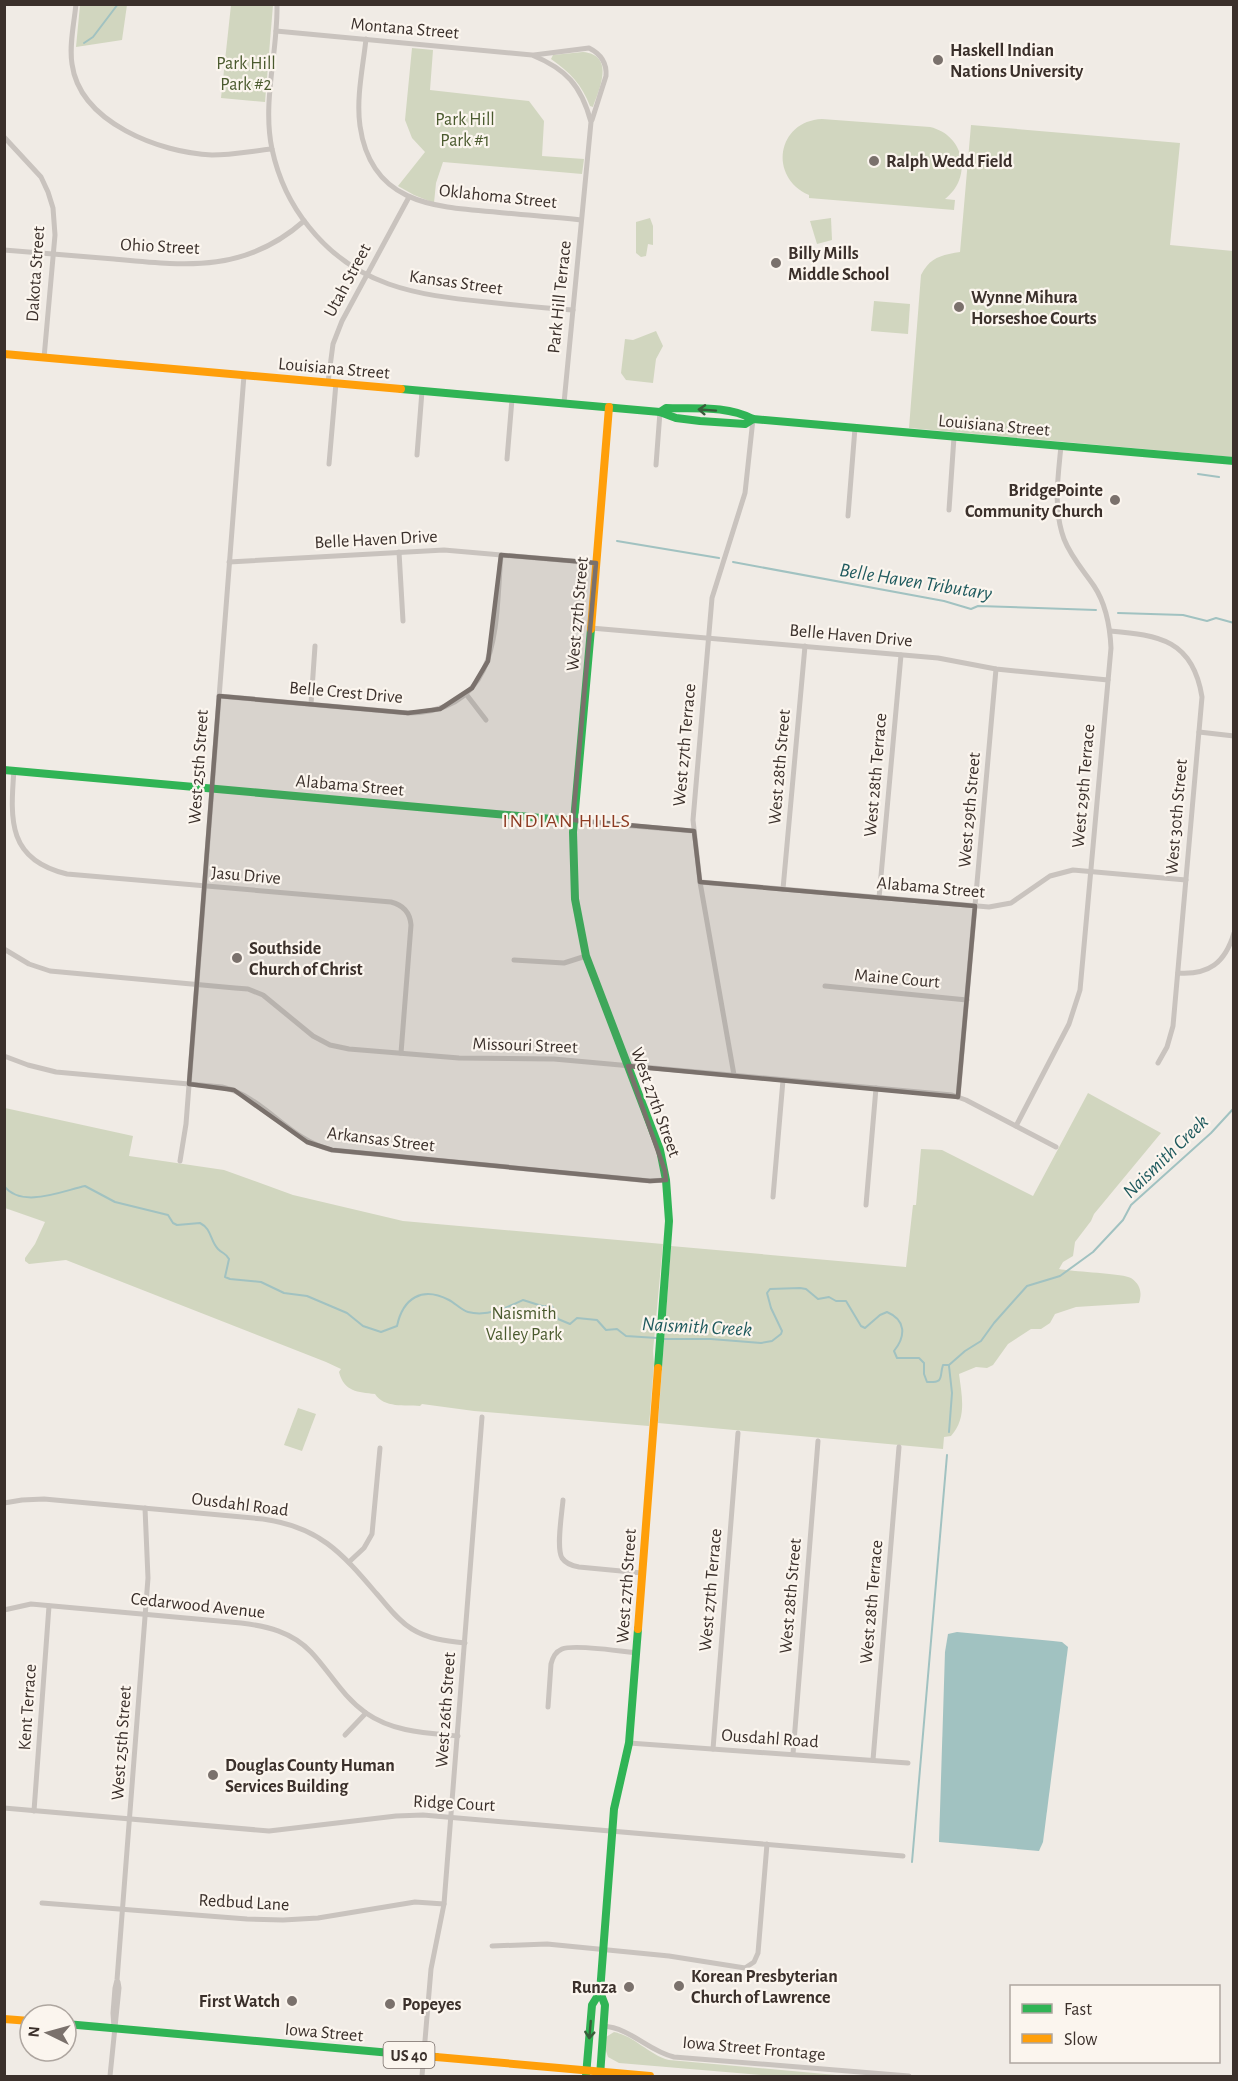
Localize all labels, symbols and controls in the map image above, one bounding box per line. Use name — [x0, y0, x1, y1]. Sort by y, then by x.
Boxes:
street label: Montana Street — [350, 15, 460, 43]
place label: Haskell Indian Nations University — [950, 42, 1084, 81]
marker: Haskell Indian Nations University — [931, 53, 945, 67]
park label: Park Hill Park #2 — [216, 55, 276, 94]
park label: Park Hill Park #1 — [435, 111, 495, 150]
place label: Ralph Wedd Field — [886, 153, 1013, 171]
marker: Ralph Wedd Field — [867, 154, 881, 168]
street label: Oklahoma Street — [438, 182, 558, 212]
street label: Dakota Street — [24, 225, 48, 323]
street label: Ohio Street — [120, 236, 200, 258]
street label: Park Hill Terrace — [545, 240, 575, 354]
street label: Utah Street — [321, 241, 375, 320]
place label: Billy Mills Middle School — [788, 245, 890, 284]
marker: Billy Mills Middle School — [769, 256, 783, 270]
street label: Kansas Street — [408, 268, 504, 298]
place label: Wynne Mihura Horseshoe Courts — [971, 289, 1097, 328]
marker: Wynne Mihura Horseshoe Courts — [952, 300, 966, 314]
street label: Louisiana Street — [277, 355, 391, 383]
one-way arrow — [698, 404, 718, 415]
street label: Louisiana Street — [937, 412, 1051, 440]
place label: BridgePointe Community Church — [965, 482, 1103, 521]
marker: BridgePointe Community Church — [1108, 493, 1122, 507]
street label: Belle Haven Drive — [314, 528, 438, 552]
street label: West 27th Street — [564, 556, 592, 672]
water label: Belle Haven Tributary — [838, 560, 994, 604]
street label: Belle Haven Drive — [789, 622, 913, 650]
street label: Belle Crest Drive — [288, 679, 403, 707]
street label: West 27th Terrace — [671, 683, 699, 807]
street label: West 28th Street — [766, 708, 794, 826]
street label: West 25th Street — [186, 709, 212, 825]
street label: West 28th Terrace — [862, 712, 890, 838]
street label: West 29th Terrace — [1070, 723, 1098, 849]
street label: West 29th Street — [956, 751, 984, 869]
street label: West 30th Street — [1163, 758, 1191, 876]
street label: Alabama Street — [295, 772, 405, 800]
district label: INDIAN HILLS — [503, 811, 631, 831]
street label: Jasu Drive — [210, 864, 281, 888]
street label: Alabama Street — [876, 874, 986, 902]
place label: Southside Church of Christ — [249, 940, 363, 979]
marker: Southside Church of Christ — [230, 951, 244, 965]
street label: Maine Court — [853, 966, 941, 992]
street label: Missouri Street — [472, 1035, 578, 1057]
street label: West 27th Street — [627, 1045, 683, 1160]
water label: Naismith Creek — [1119, 1111, 1212, 1202]
street label: Arkansas Street — [326, 1124, 436, 1156]
park label: Naismith Valley Park — [486, 1305, 563, 1344]
water label: Naismith Creek — [641, 1314, 753, 1340]
street label: Ousdahl Road — [190, 1490, 289, 1520]
street label: West 27th Street — [614, 1528, 640, 1644]
street label: West 27th Terrace — [697, 1528, 725, 1652]
street label: West 28th Street — [777, 1537, 805, 1655]
street label: West 28th Terrace — [858, 1539, 886, 1665]
street label: Cedarwood Avenue — [130, 1590, 266, 1622]
street label: West 26th Street — [433, 1651, 459, 1769]
street label: Kent Terrace — [16, 1663, 40, 1751]
street label: West 25th Street — [109, 1685, 135, 1801]
street label: Ousdahl Road — [721, 1727, 819, 1751]
place label: Douglas County Human Services Building — [225, 1757, 395, 1796]
marker: Douglas County Human Services Building — [206, 1768, 220, 1782]
street label: Ridge Court — [412, 1793, 496, 1815]
street label: Redbud Lane — [198, 1892, 290, 1914]
place label: Korean Presbyterian Church of Lawrence — [691, 1968, 838, 2007]
place label: Runza — [572, 1979, 617, 1997]
marker: Korean Presbyterian Church of Lawrence — [672, 1979, 686, 1993]
marker: Runza — [622, 1980, 636, 1994]
legend — [1010, 1985, 1220, 2063]
place label: First Watch — [199, 1993, 280, 2011]
marker: First Watch — [285, 1994, 299, 2008]
place label: Popeyes — [402, 1996, 461, 2014]
marker: Popeyes — [383, 1997, 397, 2011]
text: Fast — [1064, 2001, 1092, 2019]
north arrow — [18, 2003, 78, 2063]
one-way arrow — [584, 2020, 595, 2040]
street label: Iowa Street — [284, 2021, 364, 2045]
text: N — [26, 2026, 43, 2038]
text: Slow — [1064, 2031, 1097, 2049]
street label: Iowa Street Frontage — [682, 2034, 826, 2064]
road number: US 40 — [384, 2042, 434, 2068]

